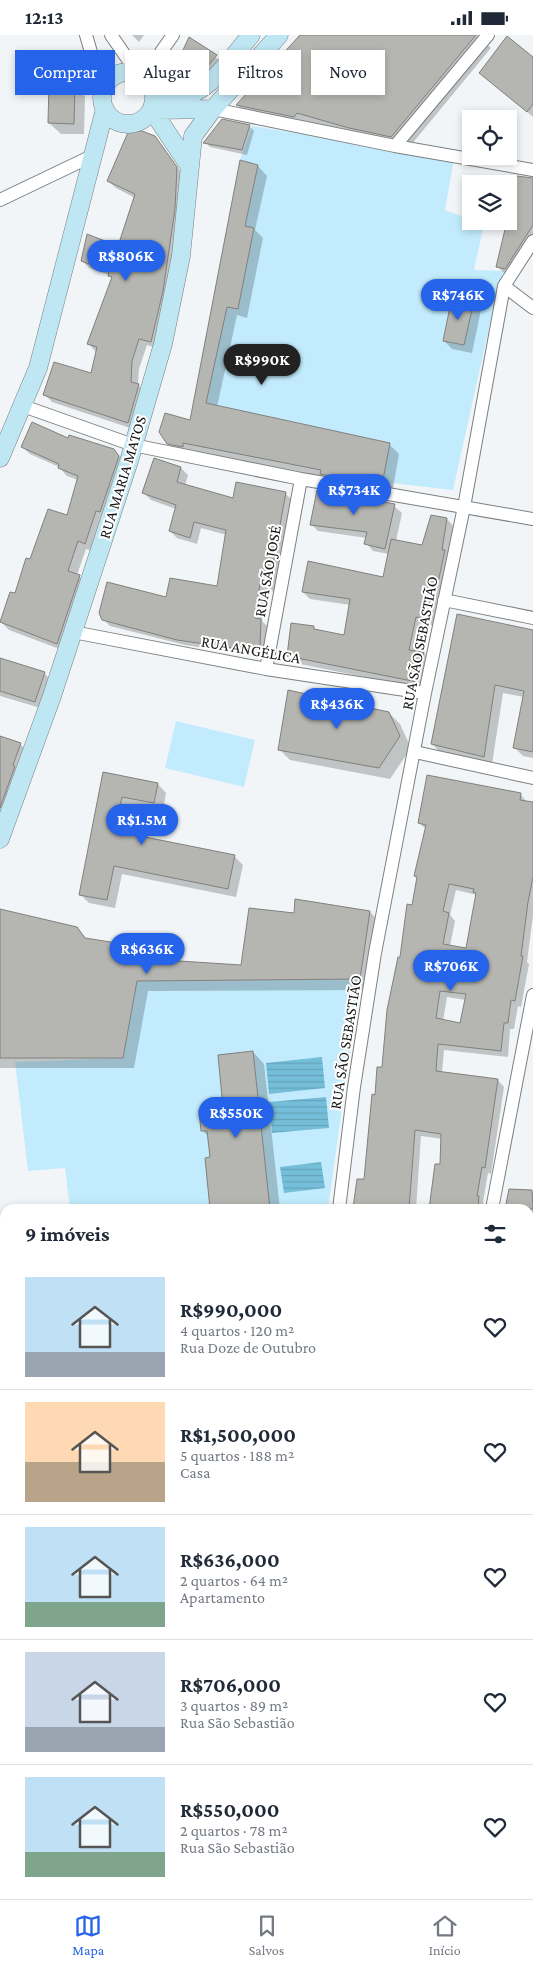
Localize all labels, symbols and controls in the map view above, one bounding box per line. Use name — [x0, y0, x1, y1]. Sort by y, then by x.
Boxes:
text: 12:13 — [25, 7, 63, 28]
chip: Comprar — [15, 50, 115, 95]
chip: Alugar — [125, 50, 209, 95]
chip: Filtros — [219, 50, 301, 95]
chip: Novo — [311, 50, 385, 95]
map controls — [462, 110, 517, 230]
button: locate — [462, 110, 517, 165]
button: layers — [462, 175, 517, 230]
pin: R$806K — [85, 239, 167, 282]
text: R$806K — [98, 247, 154, 264]
pin: R$746K — [417, 279, 499, 321]
text: R$746K — [432, 286, 484, 303]
pin: R$990K — [221, 343, 303, 386]
text: R$990K — [235, 351, 290, 368]
street label: RUA MARIA MATOS — [96, 414, 149, 541]
pin: R$734K — [313, 473, 395, 516]
text: R$734K — [328, 481, 380, 498]
street label: RUA SÃO JOSÉ — [251, 524, 285, 618]
street label: RUA SÃO SEBASTIÃO — [398, 575, 441, 711]
street label: RUA ANGÉLICA — [200, 632, 303, 667]
pin: R$436K — [296, 687, 378, 730]
text: R$436K — [311, 695, 363, 712]
pin: R$1.5M — [101, 803, 183, 846]
text: R$1.5M — [117, 811, 167, 828]
pin: R$636K — [106, 933, 188, 975]
text: R$636K — [121, 940, 173, 957]
pin: R$706K — [410, 949, 492, 992]
text: R$706K — [424, 957, 478, 974]
street label: RUA SÃO SEBASTIÃO — [326, 974, 364, 1110]
pin: R$550K — [195, 1097, 277, 1139]
text: R$550K — [210, 1104, 263, 1121]
icon: filters — [481, 1220, 509, 1248]
text: 9 imóveis — [25, 1222, 109, 1246]
icon: home — [65, 1297, 125, 1357]
text: R$990,000 — [180, 1298, 282, 1322]
icon: heart — [481, 1313, 509, 1341]
text: 4 quartos · 120 m² — [180, 1322, 294, 1339]
text: Rua Doze de Outubro — [180, 1339, 316, 1356]
icon: home — [65, 1422, 125, 1482]
text: R$1,500,000 — [180, 1423, 296, 1447]
icon: heart — [481, 1438, 509, 1466]
text: 5 quartos · 188 m² — [180, 1447, 294, 1464]
text: Casa — [180, 1464, 210, 1481]
icon: home — [65, 1547, 125, 1607]
text: R$636,000 — [180, 1548, 280, 1572]
icon: heart — [481, 1563, 509, 1591]
text: 2 quartos · 64 m² — [180, 1572, 288, 1589]
text: Apartamento — [180, 1589, 265, 1606]
icon: home — [65, 1672, 125, 1732]
text: R$706,000 — [180, 1673, 281, 1697]
icon: heart — [481, 1688, 509, 1716]
text: 3 quartos · 89 m² — [180, 1697, 288, 1714]
text: Rua São Sebastião — [180, 1714, 295, 1731]
icon: home — [65, 1797, 125, 1857]
text: R$550,000 — [180, 1798, 280, 1822]
icon: heart — [481, 1813, 509, 1841]
text: 2 quartos · 78 m² — [180, 1822, 288, 1839]
text: Rua São Sebastião — [180, 1839, 295, 1856]
tab: Mapa — [72, 1912, 104, 1958]
tab: Salvos — [249, 1912, 284, 1958]
tab: Início — [429, 1912, 461, 1958]

